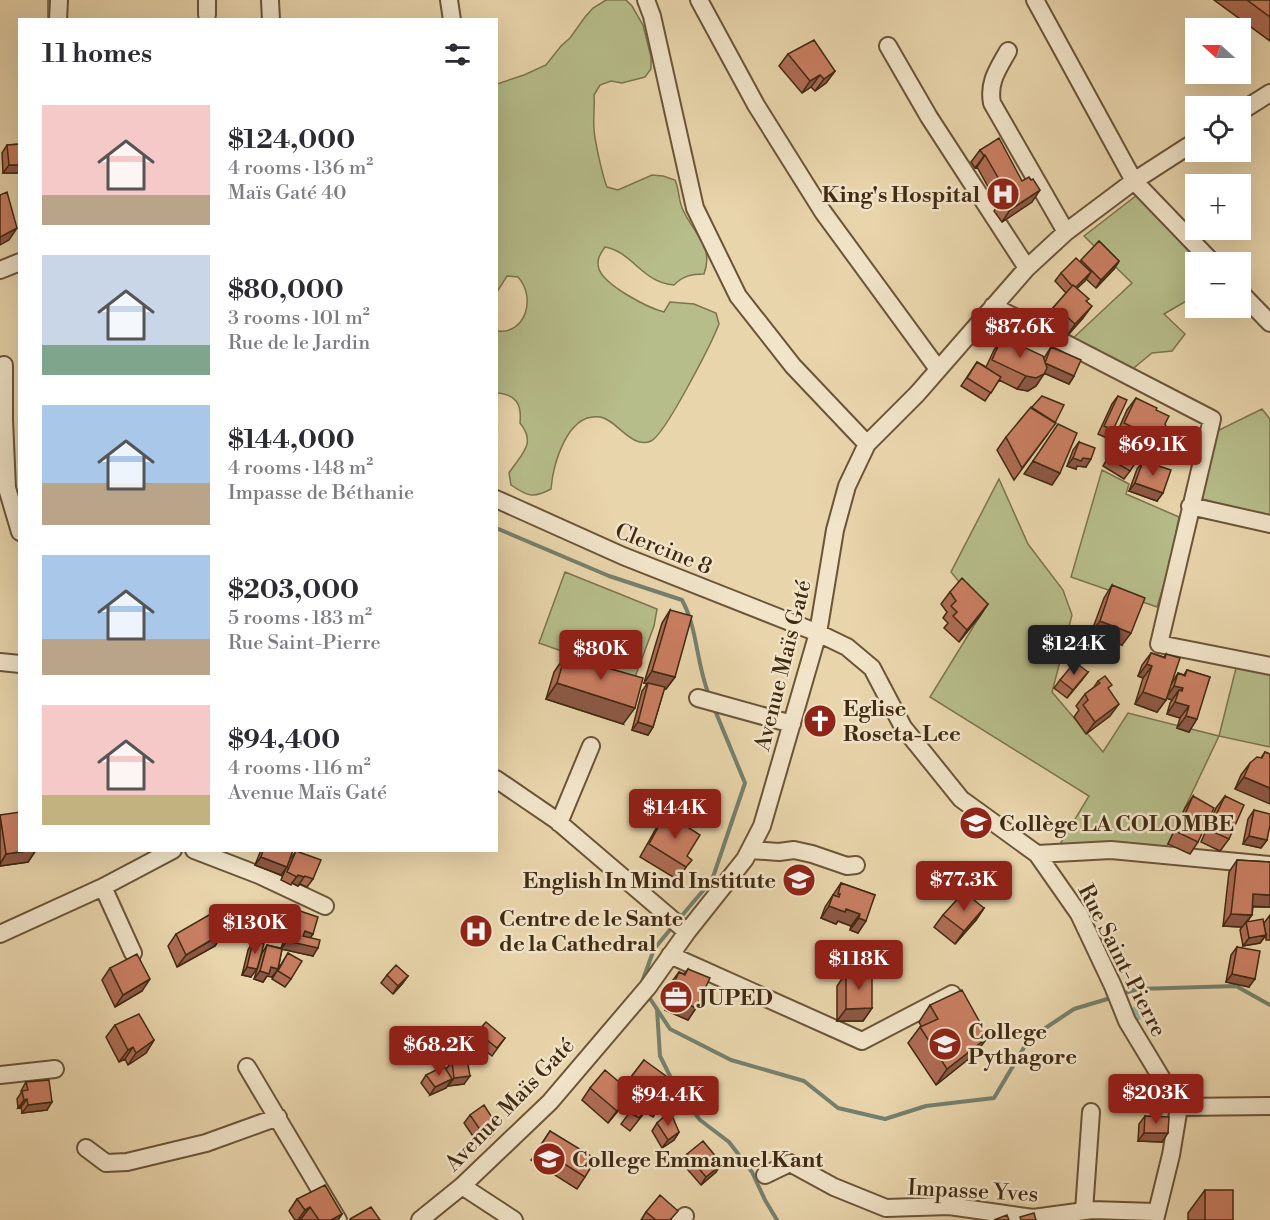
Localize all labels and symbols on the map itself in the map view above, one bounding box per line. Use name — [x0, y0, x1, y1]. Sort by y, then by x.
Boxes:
north arrow — [1185, 18, 1251, 84]
hospital icon: King's Hospital — [985, 176, 1021, 212]
place label: King's Hospital — [822, 182, 980, 209]
pin: $87.6K — [971, 308, 1069, 359]
pin: $69.1K — [1104, 426, 1202, 477]
street label: Clercine 8 — [611, 518, 716, 581]
street label: Avenue Maïs Gaté — [749, 577, 818, 755]
pin: $124K — [1032, 625, 1116, 676]
pin: $80K — [565, 630, 637, 681]
place label: Eglise Roseta-Lee — [843, 696, 961, 748]
church icon: Eglise Roseta-Lee — [802, 703, 838, 739]
pin: $144K — [633, 789, 717, 840]
school or university icon: Collège LA COLOMBE — [958, 805, 994, 841]
place label: Collège LA COLOMBE — [999, 811, 1234, 838]
pin: $77.3K — [915, 861, 1013, 912]
school or university icon: English In Mind Institute — [781, 862, 817, 898]
place label: English In Mind Institute — [523, 868, 776, 895]
street label: Rue Saint-Pierre — [1072, 880, 1172, 1042]
pin: $130K — [213, 904, 297, 955]
place label: Centre de le Sante de la Cathedral — [499, 906, 684, 958]
hospital icon: Centre de le Sante de la Cathedral — [458, 913, 494, 949]
pin: $118K — [817, 940, 901, 991]
office icon: JUPED — [658, 979, 694, 1015]
place label: JUPED — [696, 985, 773, 1012]
place label: College Pythagore — [968, 1019, 1077, 1071]
pin: $68.2K — [390, 1026, 488, 1077]
school or university icon: College Pythagore — [927, 1026, 963, 1062]
street label: Avenue Maïs Gaté — [439, 1033, 581, 1178]
pin: $203K — [1114, 1074, 1198, 1125]
pin: $94.4K — [619, 1076, 717, 1127]
school or university icon: College Emmanuel Kant — [531, 1141, 567, 1177]
place label: College Emmanuel Kant — [572, 1147, 823, 1174]
street label: Impasse Yves — [907, 1175, 1039, 1208]

